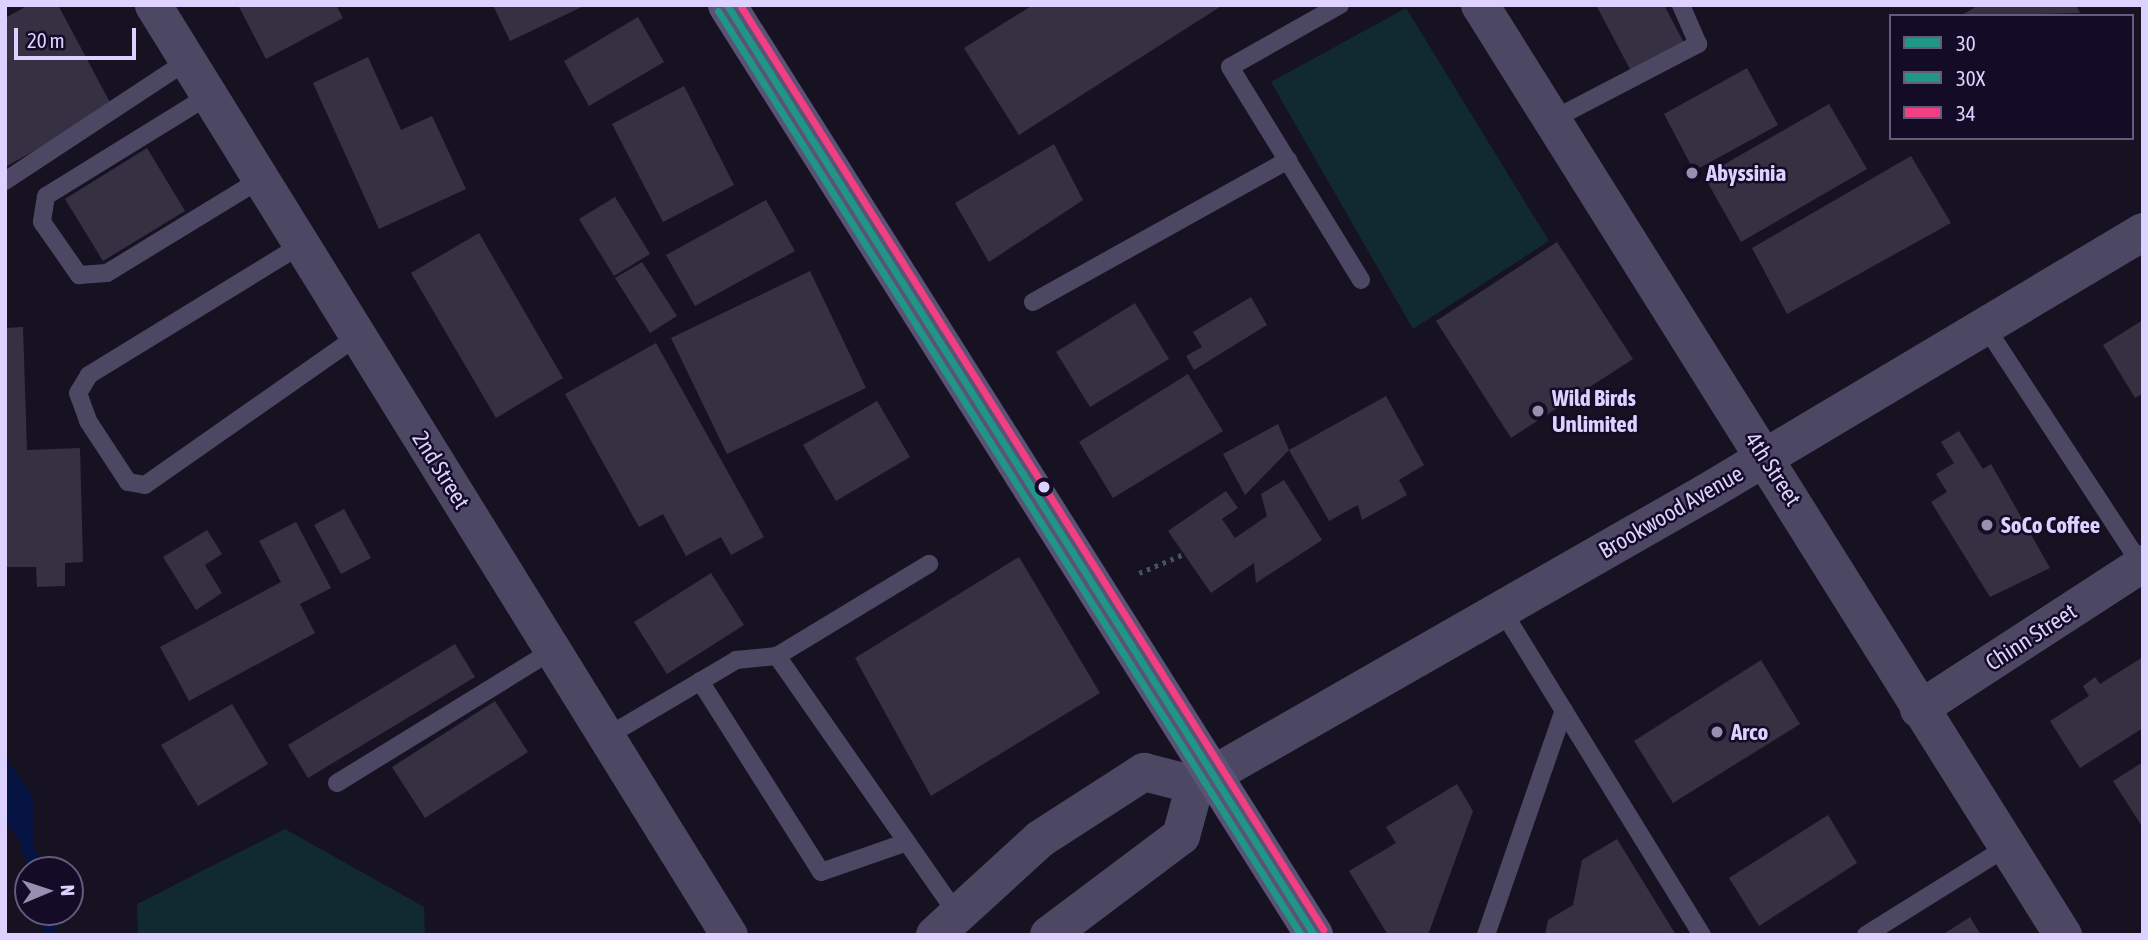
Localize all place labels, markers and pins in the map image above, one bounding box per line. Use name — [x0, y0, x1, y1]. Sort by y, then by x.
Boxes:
place label: Abyssinia — [1706, 159, 1786, 187]
marker: Abyssinia — [1684, 165, 1700, 181]
place label: Wild Birds Unlimited — [1552, 384, 1638, 438]
marker: Wild Birds Unlimited — [1530, 403, 1546, 419]
unlabelled marker — [1037, 480, 1051, 494]
place label: SoCo Coffee — [2001, 511, 2100, 539]
marker: SoCo Coffee — [1979, 517, 1995, 533]
place label: Arco — [1731, 718, 1768, 746]
marker: Arco — [1709, 724, 1725, 740]

